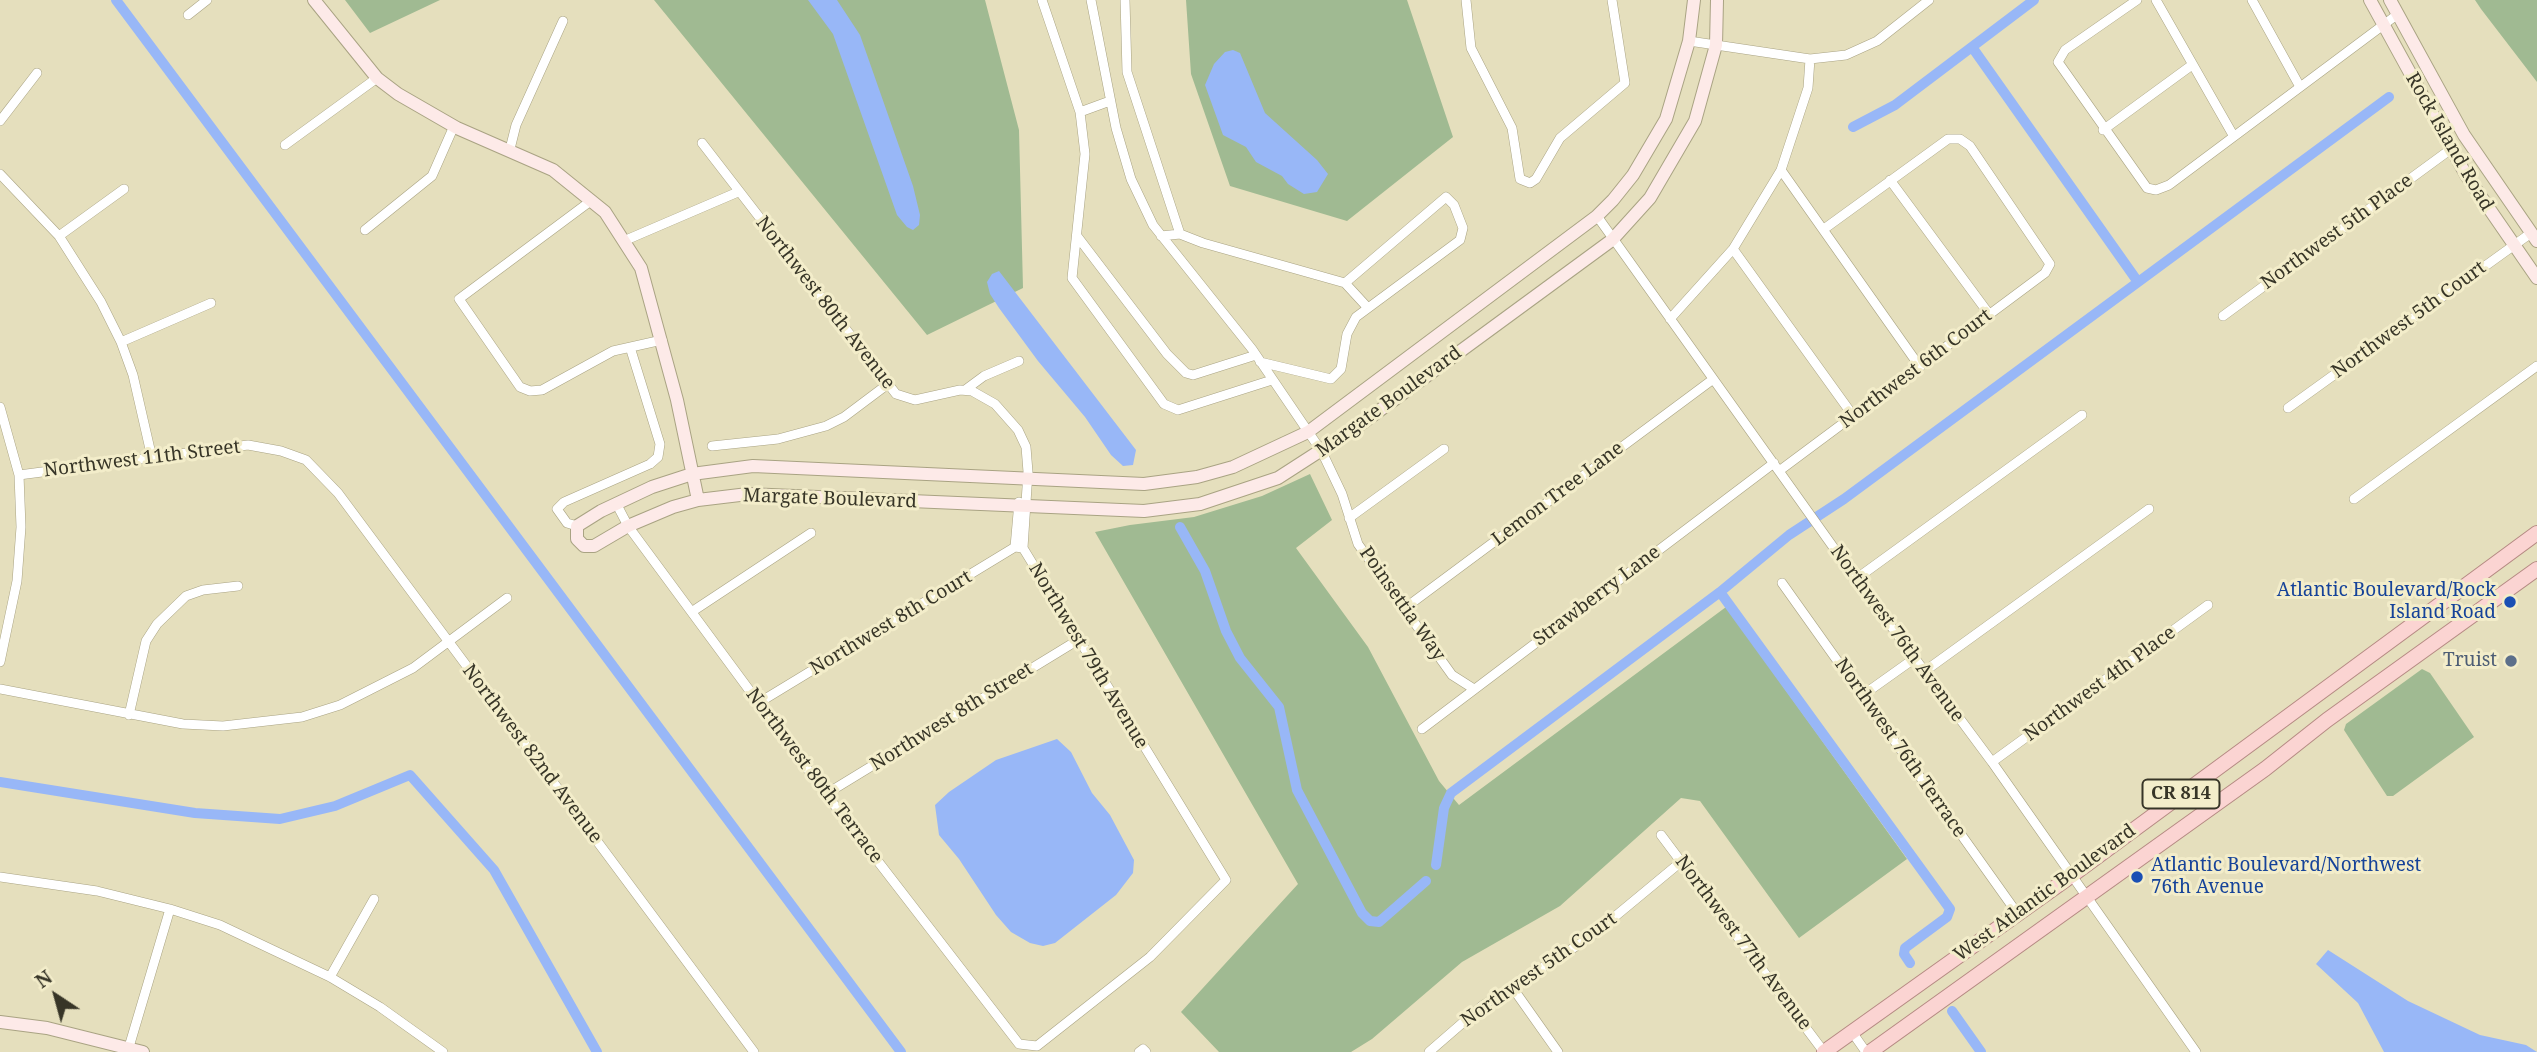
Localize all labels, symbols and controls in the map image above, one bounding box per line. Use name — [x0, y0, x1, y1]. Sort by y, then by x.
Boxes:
street label: Rock Island Road — [2400, 69, 2498, 215]
street label: Northwest 5th Place — [2257, 169, 2417, 295]
street label: Northwest 80th Avenue — [751, 212, 899, 394]
street label: Northwest 5th Court — [2328, 257, 2490, 383]
street label: Northwest 6th Court — [1835, 304, 1997, 434]
street label: Margate Boulevard — [1312, 342, 1466, 462]
street label: Northwest 11th Street — [42, 436, 242, 482]
street label: Lemon Tree Lane — [1488, 437, 1628, 551]
street label: Margate Boulevard — [743, 485, 917, 513]
street label: Strawberry Lane — [1529, 541, 1665, 651]
street label: Northwest 76th Avenue — [1825, 541, 1969, 727]
street label: Poinsettia Way — [1354, 542, 1450, 666]
street label: Northwest 79th Avenue — [1023, 559, 1153, 753]
street label: Northwest 8th Court — [806, 566, 976, 680]
place label: Atlantic Boulevard/Rock Island Road — [2277, 580, 2496, 624]
marker: Atlantic Boulevard/Rock Island Road — [2502, 594, 2518, 610]
street label: Northwest 4th Place — [2020, 621, 2180, 747]
place label: Truist — [2443, 650, 2497, 672]
marker: Truist — [2503, 653, 2519, 669]
street label: Northwest 76th Terrace — [1829, 654, 1971, 842]
street label: Northwest 8th Street — [867, 658, 1037, 776]
street label: Northwest 82nd Avenue — [457, 660, 607, 848]
street label: Northwest 80th Terrace — [741, 684, 887, 868]
road number: CR 814 — [2142, 780, 2220, 808]
street label: West Atlantic Boulevard — [1950, 819, 2140, 967]
street label: Northwest 77th Avenue — [1670, 851, 1816, 1035]
place label: Atlantic Boulevard/Northwest 76th Avenue — [2151, 855, 2421, 899]
marker: Atlantic Boulevard/Northwest 76th Avenue — [2129, 869, 2145, 885]
street label: Northwest 5th Court — [1457, 908, 1621, 1032]
north arrow — [21, 961, 91, 1031]
text: N — [30, 964, 57, 994]

